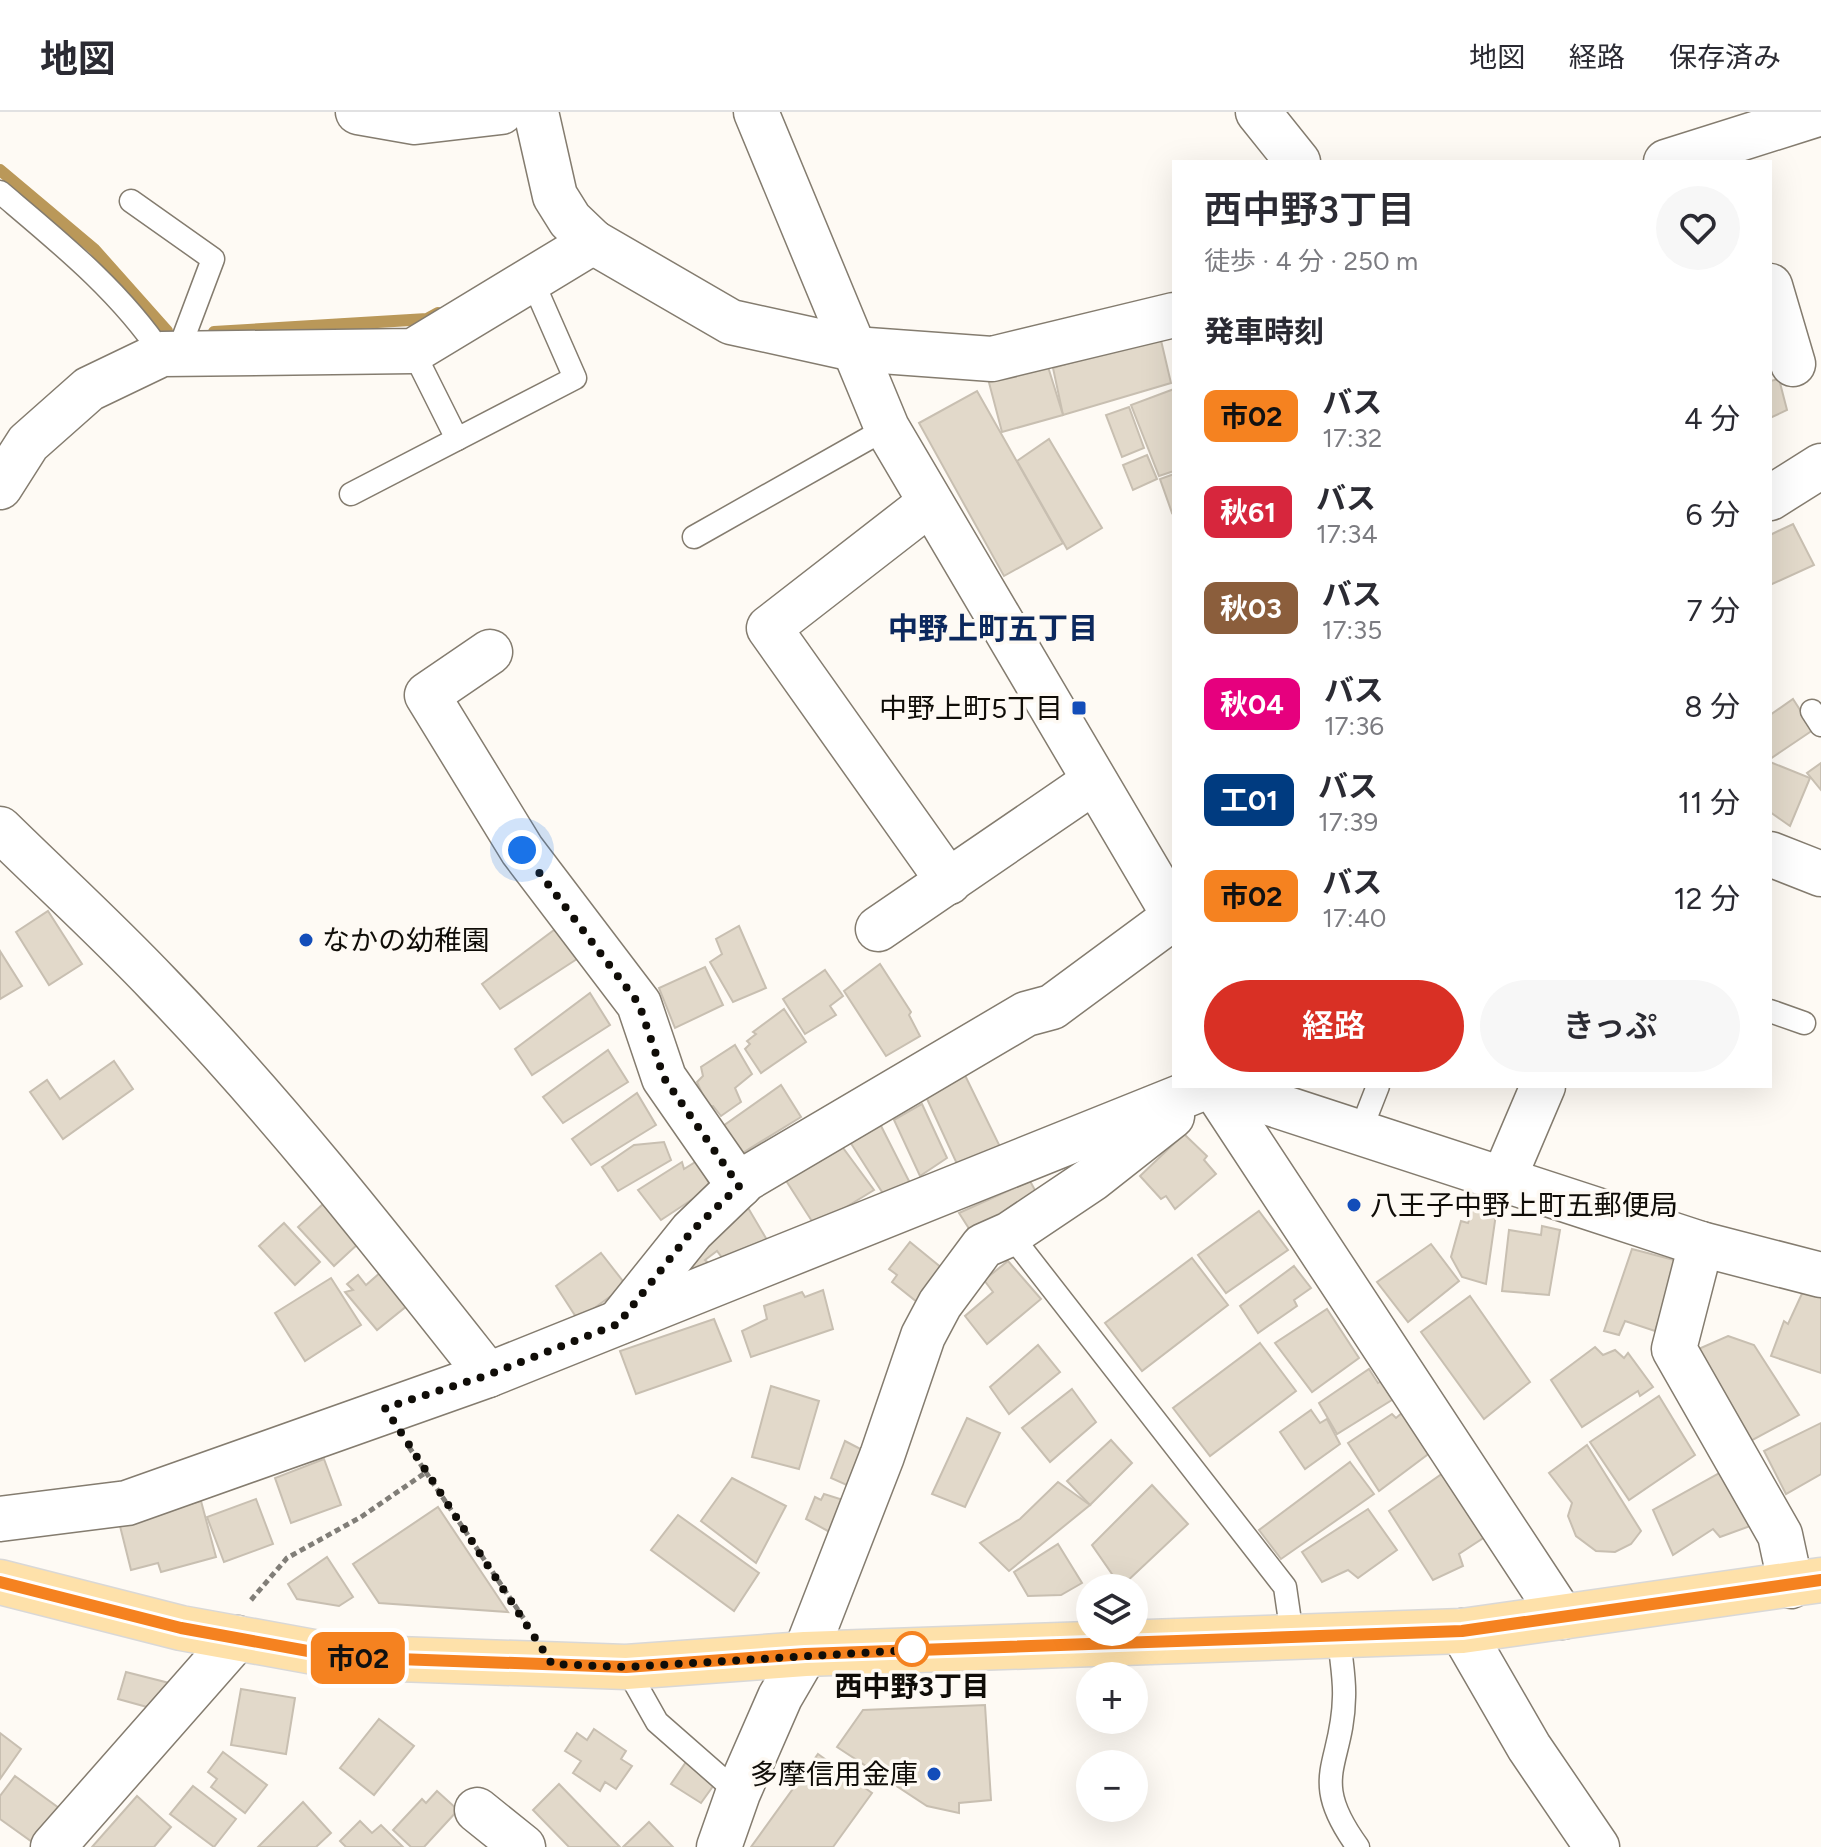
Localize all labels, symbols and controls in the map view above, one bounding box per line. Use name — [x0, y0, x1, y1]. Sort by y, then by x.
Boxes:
text: 地図 — [40, 36, 116, 82]
text: 地図 — [1469, 40, 1525, 74]
text: 経路 — [1569, 40, 1625, 74]
text: 保存済み — [1669, 40, 1781, 74]
button: heart — [1656, 186, 1740, 270]
text: 西中野3丁目 — [1204, 187, 1415, 233]
text: 徒歩 · 4 分 · 250 m — [1204, 245, 1418, 277]
text: 発車時刻 — [1204, 313, 1324, 350]
text: バス — [1322, 384, 1382, 421]
text: 市02 — [1220, 399, 1282, 433]
text: 4 分 — [1684, 400, 1740, 437]
text: 17:32 — [1322, 422, 1382, 454]
text: バス — [1316, 480, 1376, 517]
text: 秋61 — [1220, 495, 1276, 529]
text: 6 分 — [1686, 496, 1740, 533]
text: 17:34 — [1316, 518, 1378, 550]
text: バス — [1322, 576, 1382, 613]
text: 秋03 — [1220, 591, 1282, 625]
text: 7 分 — [1686, 592, 1740, 629]
district label: 中野上町五丁目 — [888, 610, 1098, 647]
text: 17:35 — [1322, 614, 1382, 646]
text: バス — [1324, 672, 1384, 709]
text: 秋04 — [1220, 687, 1284, 721]
text: 8 分 — [1684, 688, 1740, 725]
place label: 中野上町5丁目 — [879, 691, 1063, 725]
marker: 中野上町5丁目 — [1070, 699, 1088, 717]
text: 17:36 — [1324, 710, 1384, 742]
text: バス — [1318, 768, 1378, 805]
text: 工01 — [1220, 783, 1278, 817]
text: 11 分 — [1678, 784, 1740, 821]
text: 17:39 — [1318, 806, 1378, 838]
your location — [502, 830, 542, 870]
text: バス — [1322, 864, 1382, 901]
text: 市02 — [1220, 879, 1282, 913]
text: 12 分 — [1673, 880, 1740, 917]
text: 17:40 — [1322, 902, 1386, 934]
place label: なかの幼稚園 — [322, 923, 490, 957]
marker: なかの幼稚園 — [297, 931, 315, 949]
button: 経路 — [1204, 980, 1464, 1072]
button: きっぷ — [1480, 980, 1740, 1072]
place label: 八王子中野上町五郵便局 — [1370, 1188, 1678, 1222]
marker: 八王子中野上町五郵便局 — [1345, 1196, 1363, 1214]
map controls — [1076, 1574, 1148, 1822]
button: layers — [1076, 1574, 1148, 1646]
line badge: 市02 — [312, 1632, 404, 1684]
marker: 西中野3丁目 — [895, 1632, 929, 1666]
text: 市02 — [327, 1641, 389, 1675]
button: + — [1076, 1662, 1148, 1734]
place label: 西中野3丁目 — [834, 1669, 990, 1703]
button: − — [1076, 1750, 1148, 1822]
place label: 多摩信用金庫 — [750, 1757, 918, 1791]
marker: 多摩信用金庫 — [925, 1765, 943, 1783]

